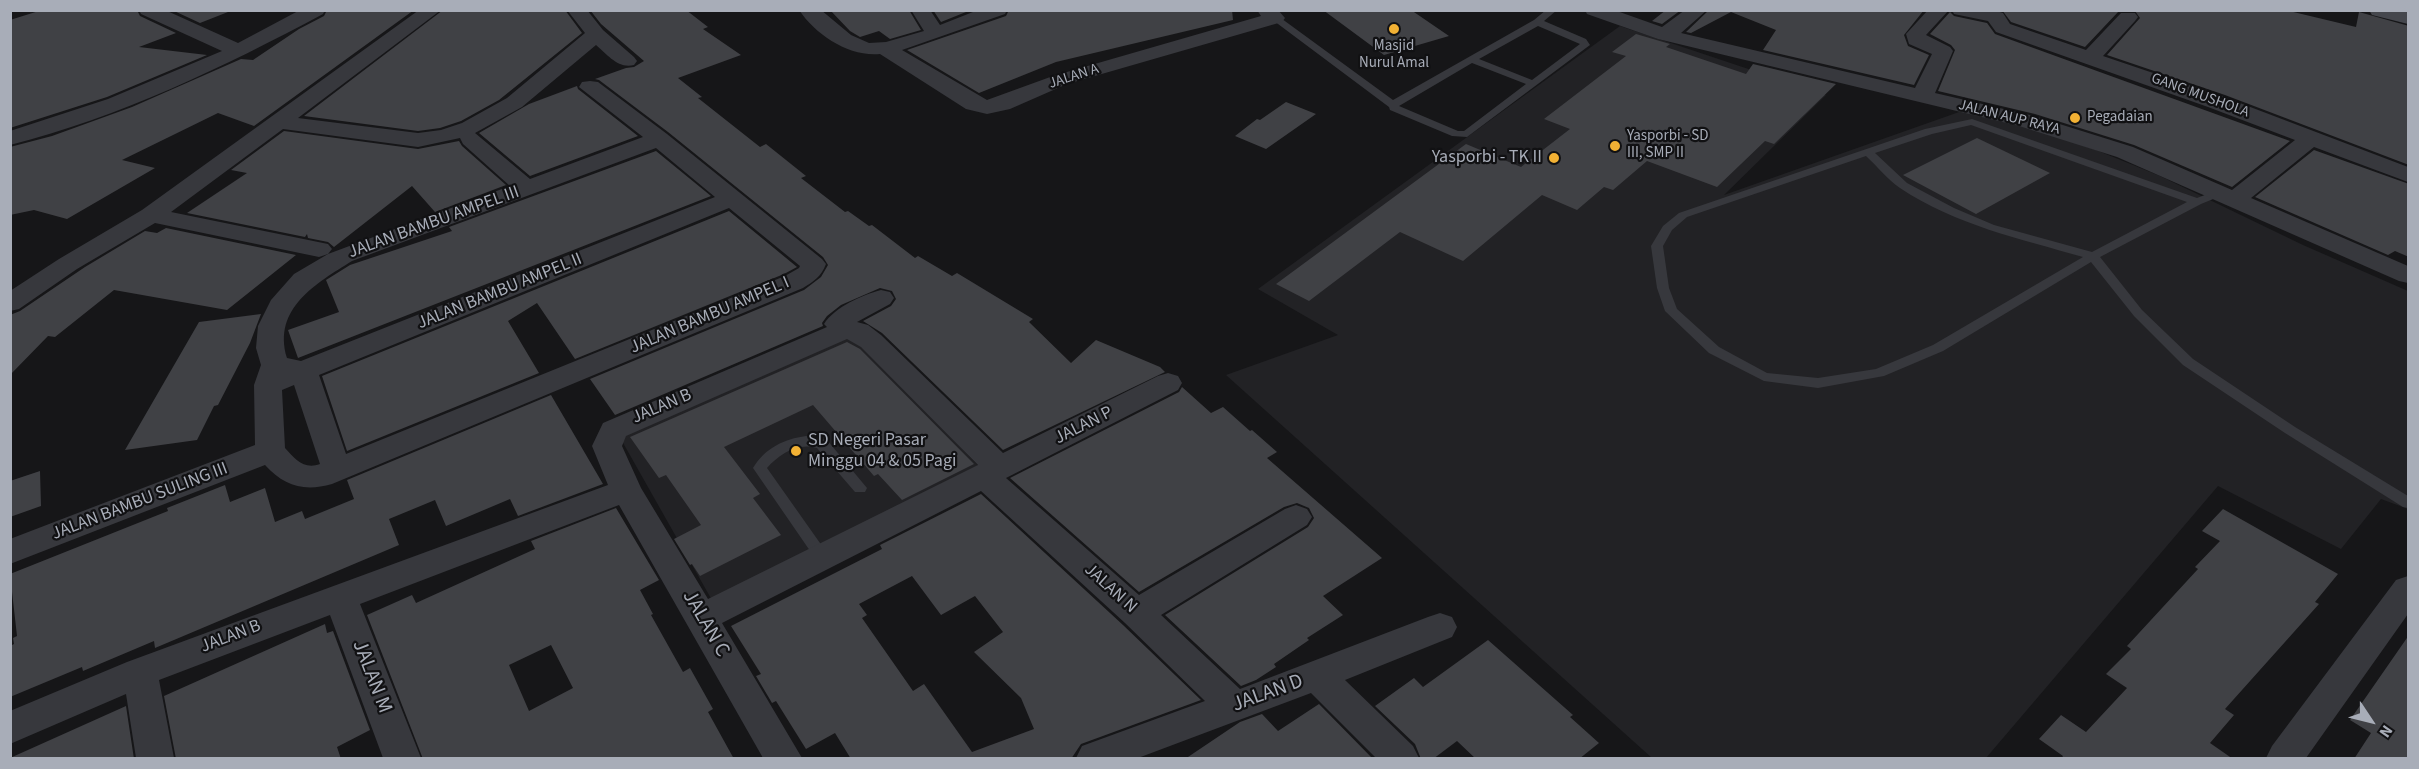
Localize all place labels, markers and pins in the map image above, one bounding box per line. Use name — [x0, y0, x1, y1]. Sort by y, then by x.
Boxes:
marker: Masjid Nurul Amal — [1387, 22, 1401, 36]
place label: Masjid Nurul Amal — [1359, 38, 1429, 73]
place label: Pegadaian — [2087, 109, 2153, 127]
marker: Pegadaian — [2068, 111, 2082, 125]
place label: Yasporbi - SD III, SMP II — [1627, 128, 1709, 163]
marker: Yasporbi - SD III, SMP II — [1608, 139, 1622, 153]
place label: Yasporbi - TK II — [1432, 147, 1542, 169]
marker: Yasporbi - TK II — [1547, 151, 1561, 165]
place label: SD Negeri Pasar Minggu 04 & 05 Pagi — [808, 430, 956, 472]
marker: SD Negeri Pasar Minggu 04 & 05 Pagi — [789, 444, 803, 458]

